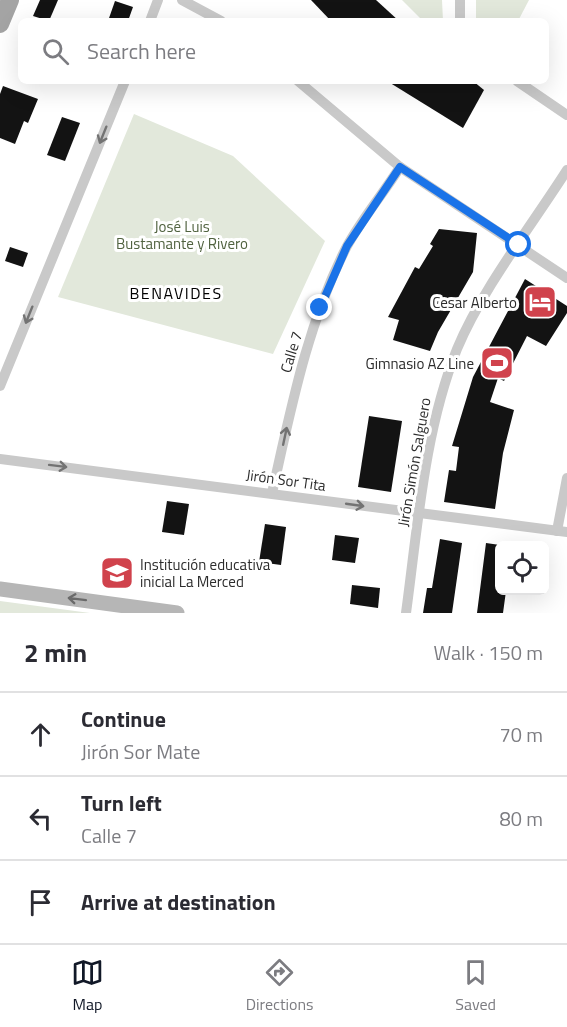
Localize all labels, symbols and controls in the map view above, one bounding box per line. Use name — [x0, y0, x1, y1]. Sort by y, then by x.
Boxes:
search box — [18, 18, 549, 84]
text: Search here — [87, 34, 196, 68]
icon: search — [39, 35, 72, 68]
one-way arrow — [97, 125, 108, 144]
park label: José Luis Bustamante y Rivero — [116, 215, 248, 255]
route start — [505, 231, 531, 257]
district label: BENAVIDES — [129, 281, 223, 305]
hotel icon: Cesar Alberto — [522, 284, 558, 320]
place label: Cesar Alberto — [432, 291, 517, 314]
route end — [306, 294, 332, 320]
one-way arrow — [23, 306, 34, 324]
street label: Calle 7 — [274, 329, 308, 375]
sports icon: Gimnasio AZ Line — [479, 345, 515, 381]
place label: Gimnasio AZ Line — [366, 352, 474, 375]
street label: Jirón Simón Salguero — [391, 396, 437, 528]
one-way arrow — [280, 427, 291, 446]
one-way arrow — [48, 461, 67, 472]
street label: Jirón Sor Tita — [245, 463, 328, 497]
one-way arrow — [345, 500, 365, 511]
map controls — [495, 541, 549, 595]
button: locate — [495, 541, 549, 595]
place label: Institución educativa inicial La Merced — [140, 553, 271, 593]
school or university icon: Institución educativa inicial La Merced — [99, 555, 135, 591]
one-way arrow — [68, 594, 87, 605]
text: 2 min — [24, 633, 87, 672]
text: Walk · 150 m — [434, 637, 543, 668]
text: Continue — [81, 702, 166, 736]
icon: ahead — [24, 718, 57, 751]
text: 70 m — [499, 719, 543, 750]
text: Jirón Sor Mate — [81, 736, 200, 767]
text: Turn left — [81, 786, 162, 820]
icon: left — [24, 802, 57, 835]
text: 80 m — [499, 803, 543, 834]
text: Calle 7 — [81, 820, 137, 851]
text: Arrive at destination — [81, 885, 276, 919]
icon: arrive — [24, 886, 57, 919]
tab: Map — [71, 956, 104, 1016]
tab: Directions — [246, 956, 314, 1016]
tab: Saved — [455, 956, 496, 1016]

